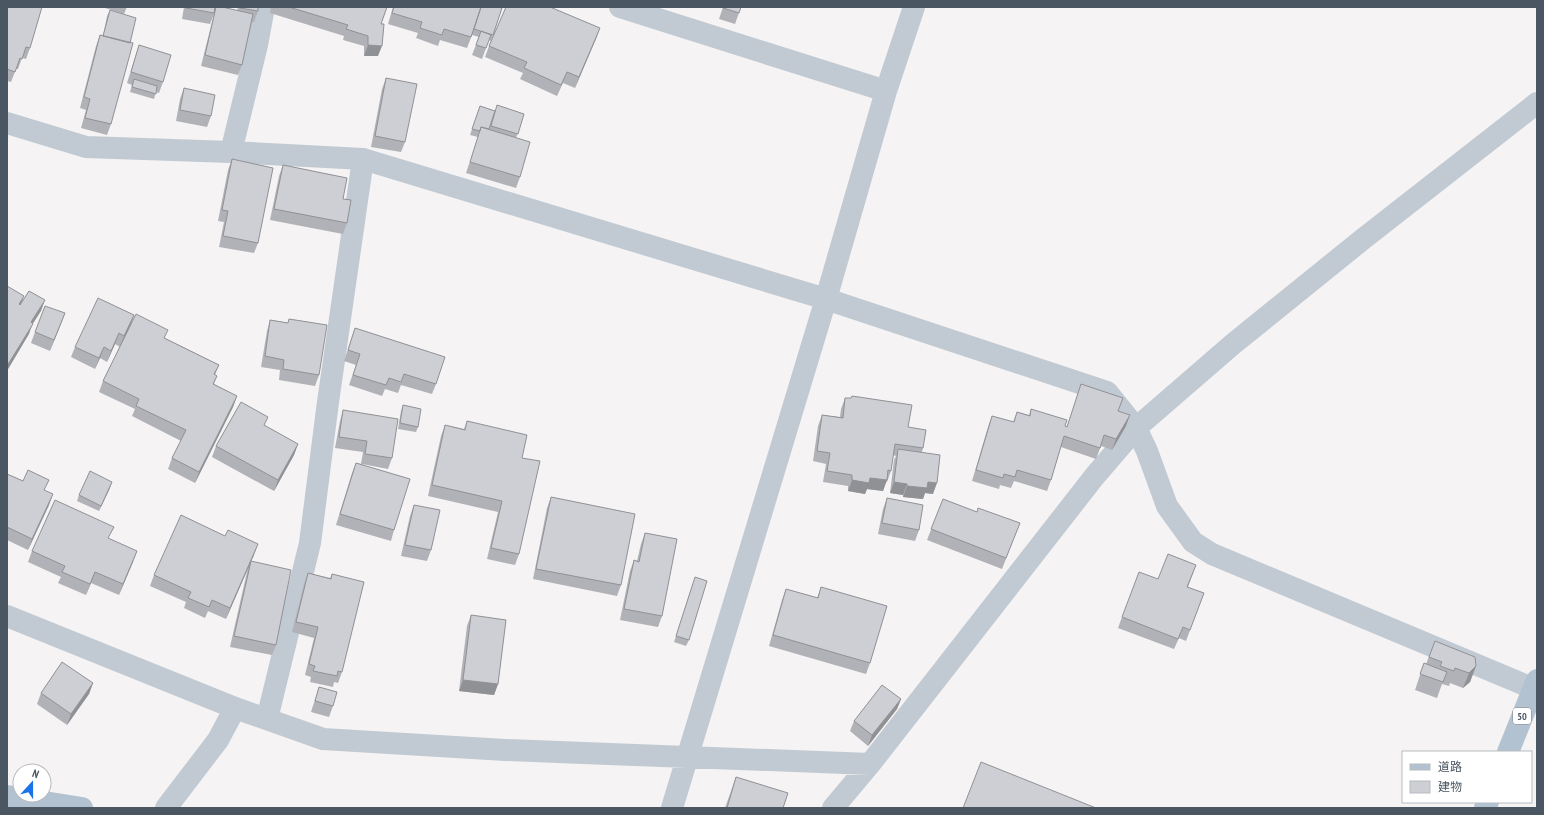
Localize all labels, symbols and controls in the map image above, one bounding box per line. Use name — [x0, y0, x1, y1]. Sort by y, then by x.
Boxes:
road number: 50 — [1513, 708, 1531, 724]
legend — [1402, 751, 1532, 803]
text: 道路 — [1438, 759, 1462, 774]
north arrow — [12, 763, 52, 803]
text: N — [30, 766, 41, 781]
text: 建物 — [1438, 779, 1462, 794]

